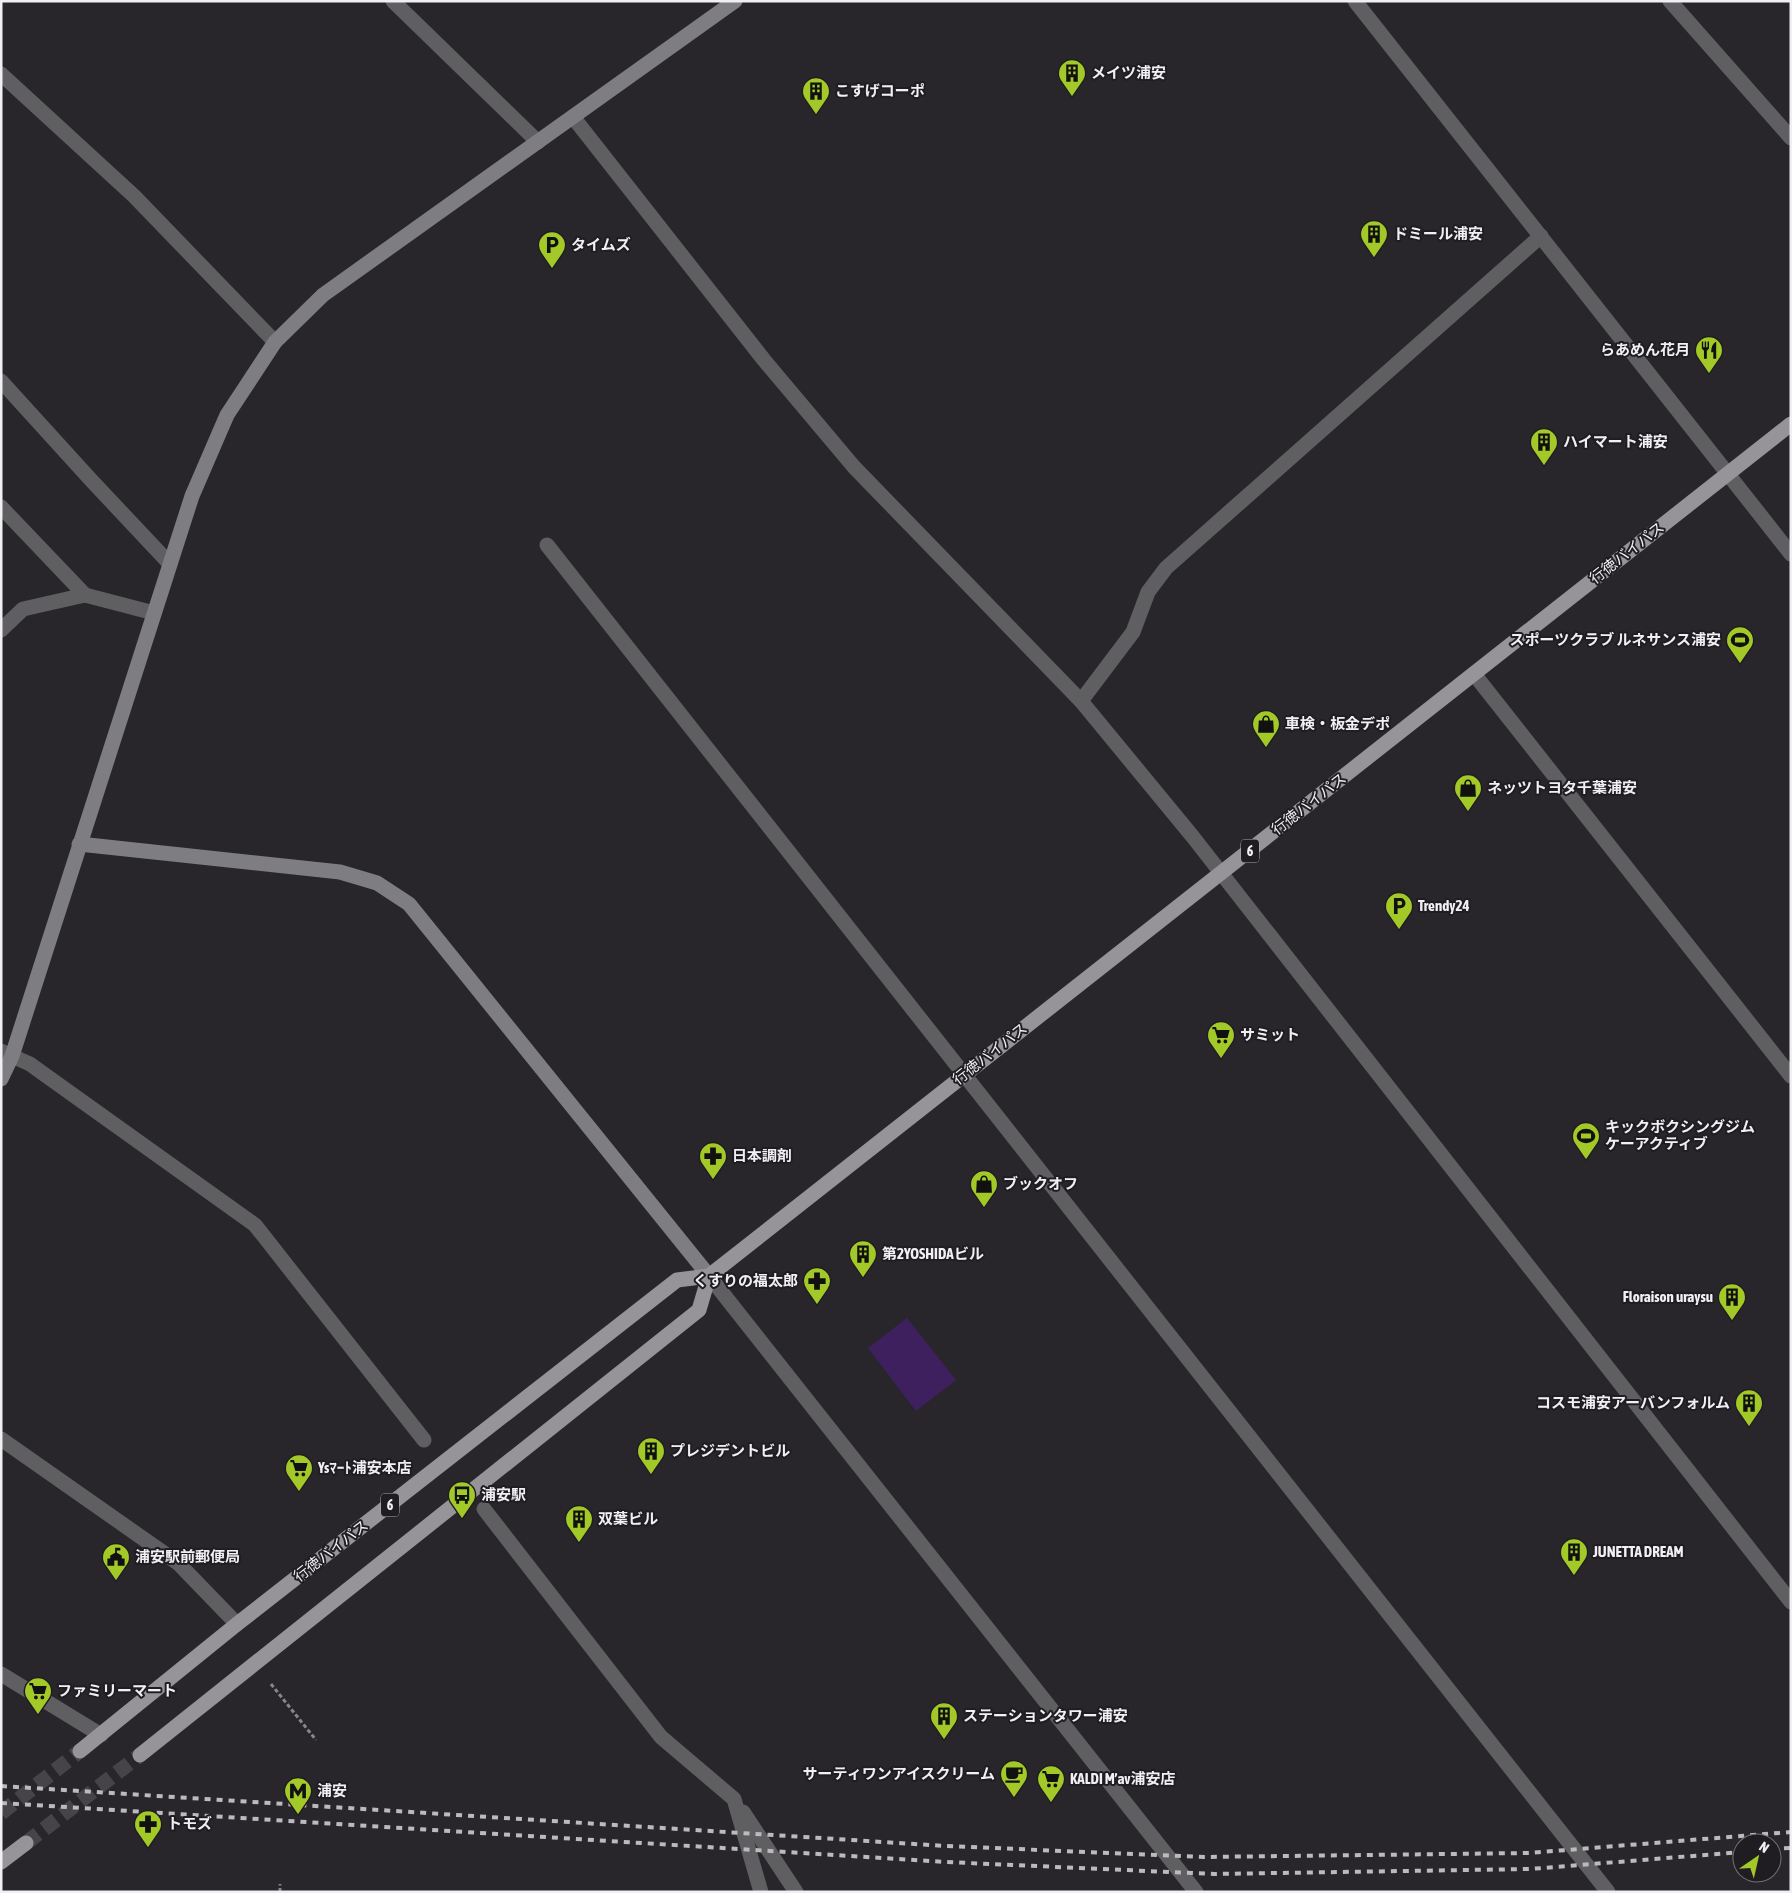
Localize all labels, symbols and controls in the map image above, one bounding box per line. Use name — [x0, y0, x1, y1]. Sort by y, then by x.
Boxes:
building icon: メイツ浦安 — [1057, 58, 1087, 97]
place label: メイツ浦安 — [1091, 64, 1166, 81]
building icon: こすげコーポ — [801, 76, 831, 115]
place label: こすげコーポ — [835, 82, 925, 99]
building icon: ドミール浦安 — [1359, 219, 1389, 258]
place label: ドミール浦安 — [1393, 225, 1483, 242]
parking icon: タイムズ — [537, 230, 567, 269]
place label: タイムズ — [571, 236, 631, 253]
restaurant icon: らあめん花月 — [1694, 335, 1724, 374]
place label: らあめん花月 — [1600, 341, 1690, 358]
building icon: ハイマート浦安 — [1529, 427, 1559, 466]
place label: ハイマート浦安 — [1563, 433, 1668, 450]
street label: 行徳バイパス — [1586, 518, 1667, 587]
sports icon: スポーツクラブ ルネサンス浦安 — [1725, 625, 1755, 664]
place label: スポーツクラブ ルネサンス浦安 — [1510, 631, 1721, 648]
shop icon: 車検・板金デポ — [1251, 709, 1281, 748]
place label: 車検・板金デポ — [1285, 715, 1390, 732]
street label: 行徳バイパス — [1268, 769, 1349, 838]
shop icon: ネッツトヨタ千葉浦安 — [1453, 773, 1483, 812]
place label: ネッツトヨタ千葉浦安 — [1487, 779, 1637, 796]
road number: 6 — [1241, 839, 1259, 862]
parking icon: Trendy24 — [1384, 891, 1414, 930]
place label: Trendy24 — [1418, 897, 1470, 914]
street label: 行徳バイパス — [949, 1019, 1030, 1088]
supermarket icon: サミット — [1206, 1020, 1236, 1059]
place label: サミット — [1240, 1026, 1300, 1043]
place label: キックボクシングジム ケーアクティブ — [1605, 1118, 1755, 1152]
sports icon: キックボクシングジム ケーアクティブ — [1571, 1121, 1601, 1160]
pharmacy icon: 日本調剤 — [698, 1141, 728, 1180]
place label: 日本調剤 — [732, 1147, 792, 1164]
shop icon: ブックオフ — [969, 1169, 999, 1208]
place label: ブックオフ — [1003, 1175, 1078, 1192]
building icon: 第2YOSHIDAビル — [848, 1239, 878, 1278]
place label: 第2YOSHIDAビル — [882, 1245, 984, 1262]
pharmacy icon: くすりの福太郎 — [802, 1266, 832, 1305]
place label: くすりの福太郎 — [693, 1272, 798, 1289]
building icon: Floraison uraysu — [1717, 1282, 1747, 1321]
place label: Floraison uraysu — [1623, 1288, 1713, 1305]
building icon: コスモ浦安アーバンフォルム — [1734, 1388, 1764, 1427]
place label: コスモ浦安アーバンフォルム — [1536, 1394, 1730, 1411]
building icon: プレジデントビル — [636, 1436, 666, 1475]
place label: プレジデントビル — [670, 1442, 790, 1459]
supermarket icon: Ysﾏｰﾄ浦安本店 — [284, 1453, 314, 1492]
place label: Ysﾏｰﾄ浦安本店 — [317, 1459, 412, 1476]
bus stop icon: 浦安駅 — [447, 1480, 477, 1519]
place label: 浦安駅 — [481, 1486, 526, 1503]
road number: 6 — [381, 1494, 399, 1516]
building icon: 双葉ビル — [564, 1504, 594, 1543]
place label: 双葉ビル — [598, 1510, 658, 1527]
street label: 行徳バイパス — [290, 1516, 371, 1585]
building icon: JUNETTA DREAM — [1559, 1537, 1589, 1576]
public building icon: 浦安駅前郵便局 — [101, 1542, 131, 1581]
place label: JUNETTA DREAM — [1592, 1543, 1684, 1560]
place label: 浦安駅前郵便局 — [135, 1548, 240, 1565]
supermarket icon: ファミリーマート — [23, 1676, 53, 1715]
place label: ファミリーマート — [57, 1682, 177, 1699]
building icon: ステーションタワー浦安 — [929, 1701, 959, 1740]
place label: ステーションタワー浦安 — [963, 1707, 1128, 1724]
cafe icon: サーティワンアイスクリーム — [999, 1759, 1029, 1798]
supermarket icon: KALDI M’av浦安店 — [1036, 1764, 1066, 1803]
place label: サーティワンアイスクリーム — [803, 1765, 995, 1782]
place label: KALDI M’av浦安店 — [1070, 1770, 1176, 1787]
metro station icon: 浦安 — [283, 1776, 313, 1815]
place label: 浦安 — [317, 1782, 347, 1799]
pharmacy icon: トモズ — [133, 1809, 163, 1848]
place label: トモズ — [167, 1815, 212, 1832]
north arrow — [1732, 1833, 1782, 1883]
text: N — [1756, 1838, 1772, 1856]

